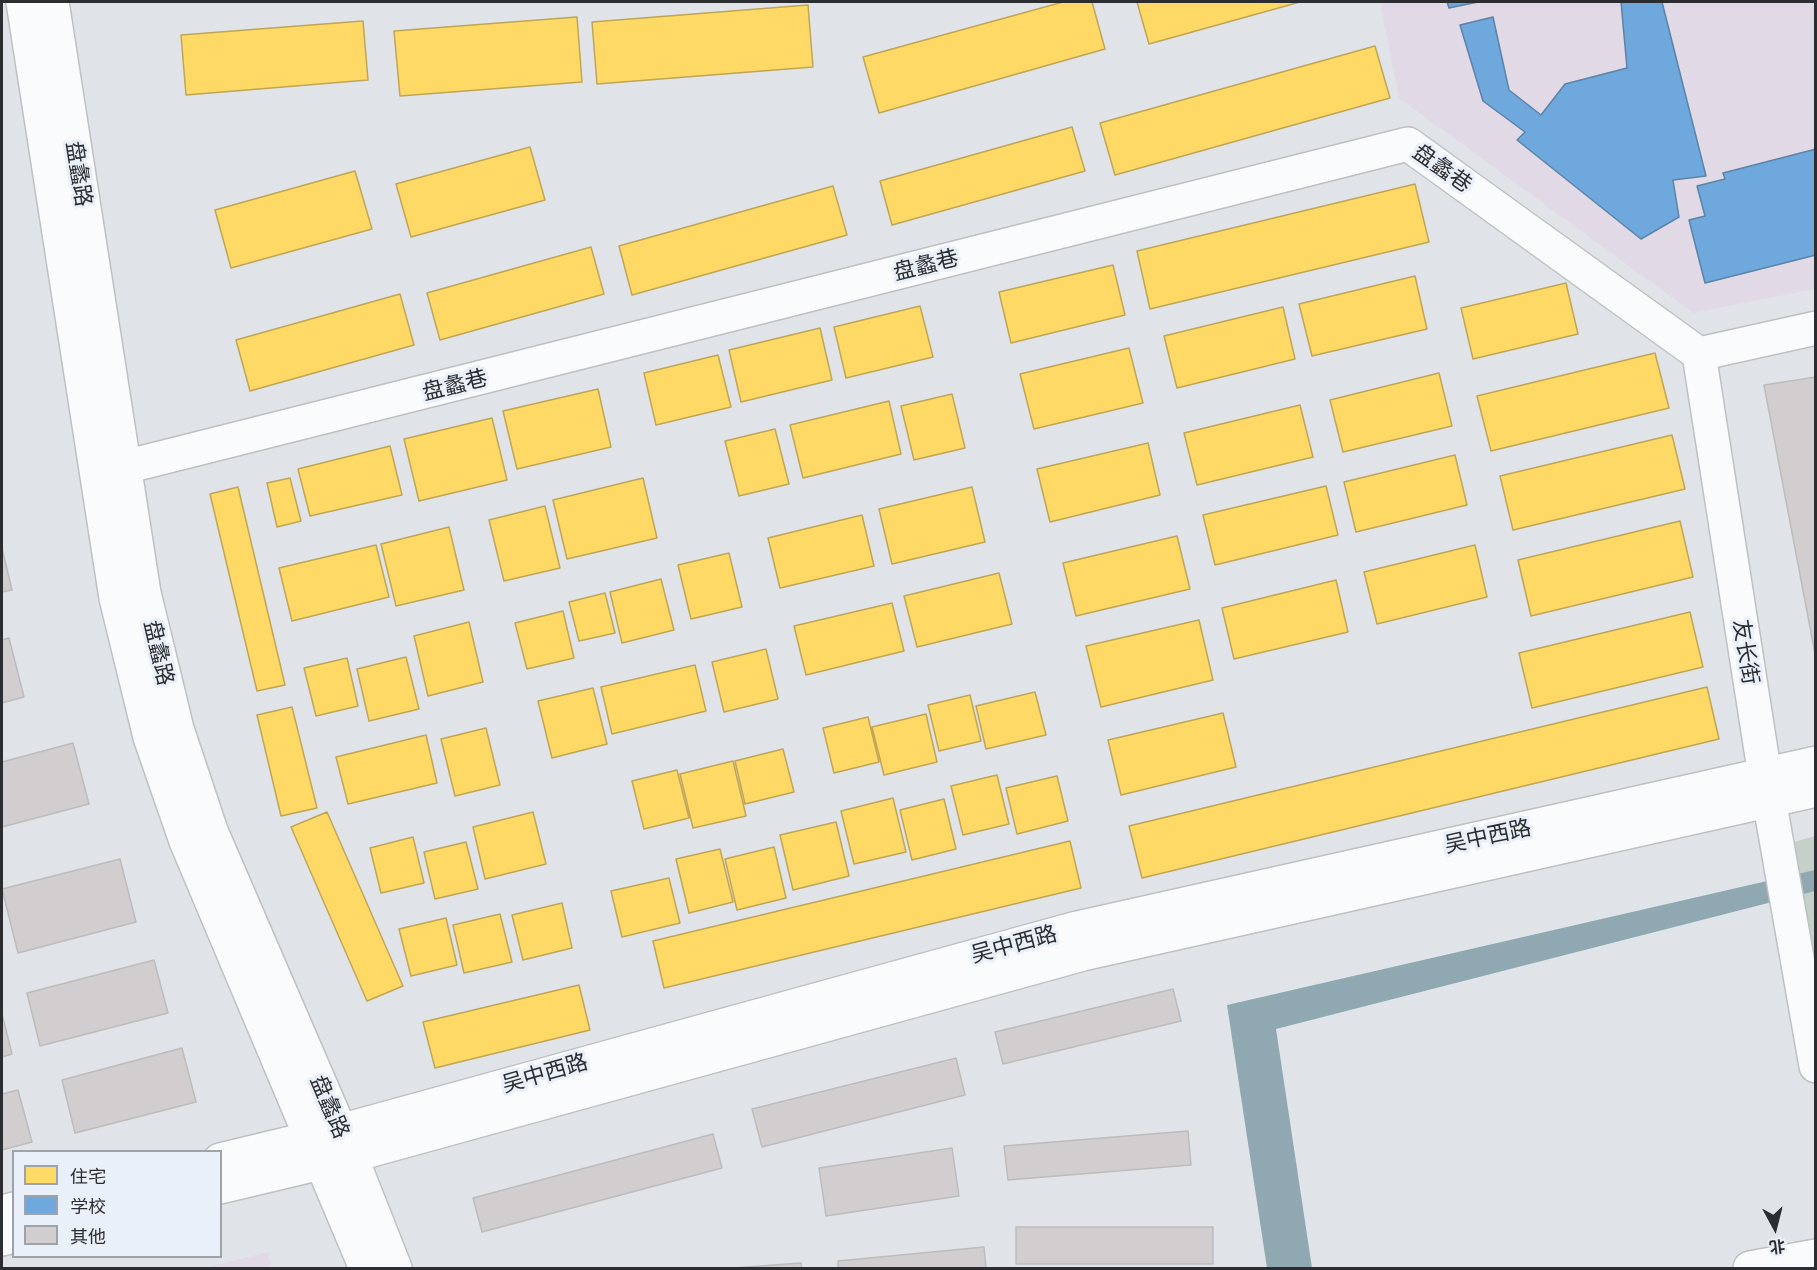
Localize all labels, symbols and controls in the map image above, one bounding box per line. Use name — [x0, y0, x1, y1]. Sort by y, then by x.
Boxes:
street label: 盘蠡路 — [60, 139, 96, 209]
street label: 盘蠡巷 — [1407, 139, 1477, 199]
street label: 盘蠡巷 — [891, 245, 961, 287]
street label: 盘蠡巷 — [420, 365, 490, 407]
street label: 友长街 — [1727, 617, 1763, 687]
street label: 盘蠡路 — [138, 618, 178, 688]
street label: 吴中西路 — [1442, 815, 1534, 859]
street label: 吴中西路 — [968, 921, 1060, 969]
street label: 吴中西路 — [499, 1049, 591, 1099]
street label: 盘蠡路 — [304, 1071, 354, 1143]
legend — [12, 1150, 222, 1258]
text: 住宅 — [70, 1166, 106, 1188]
text: 学校 — [70, 1196, 106, 1218]
north arrow — [1745, 1198, 1805, 1258]
text: 其他 — [70, 1226, 106, 1248]
text: 北 — [1768, 1236, 1786, 1257]

